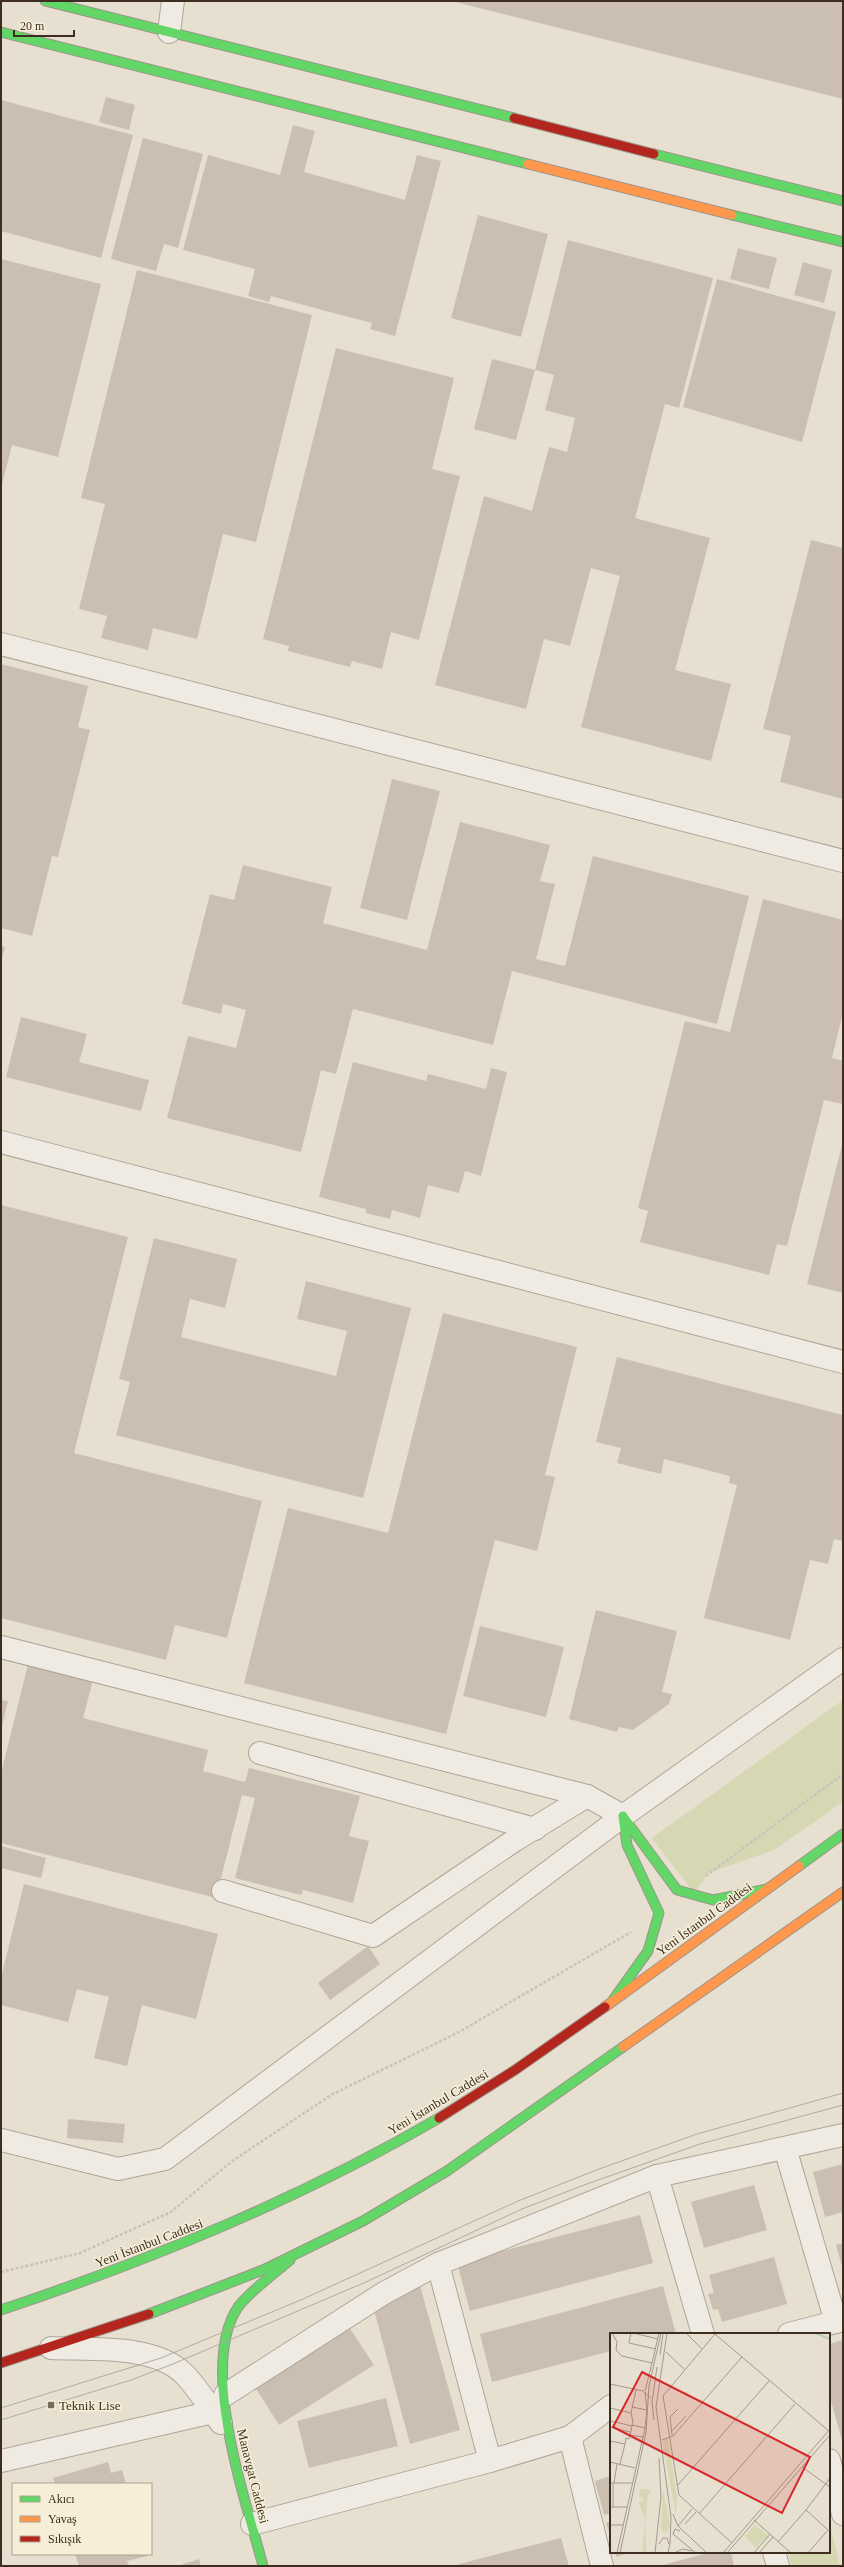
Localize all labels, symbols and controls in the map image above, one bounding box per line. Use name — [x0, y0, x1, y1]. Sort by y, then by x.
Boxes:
scale bar — [14, 12, 74, 38]
text: 20 m — [20, 19, 45, 33]
street label: Yeni İstanbul Caddesi — [653, 1879, 755, 1959]
street label: Yeni İstanbul Caddesi — [385, 2066, 491, 2138]
street label: Yeni İstanbul Caddesi — [93, 2215, 205, 2270]
inset map — [610, 2333, 830, 2553]
place label: Teknik Lise — [59, 2398, 121, 2413]
marker: Teknik Lise — [46, 2400, 56, 2410]
street label: Manavgat Caddesi — [234, 2427, 272, 2525]
legend — [12, 2483, 152, 2555]
text: Akıcı — [48, 2492, 75, 2506]
text: Yavaş — [48, 2512, 77, 2526]
text: Sıkışık — [48, 2532, 81, 2546]

